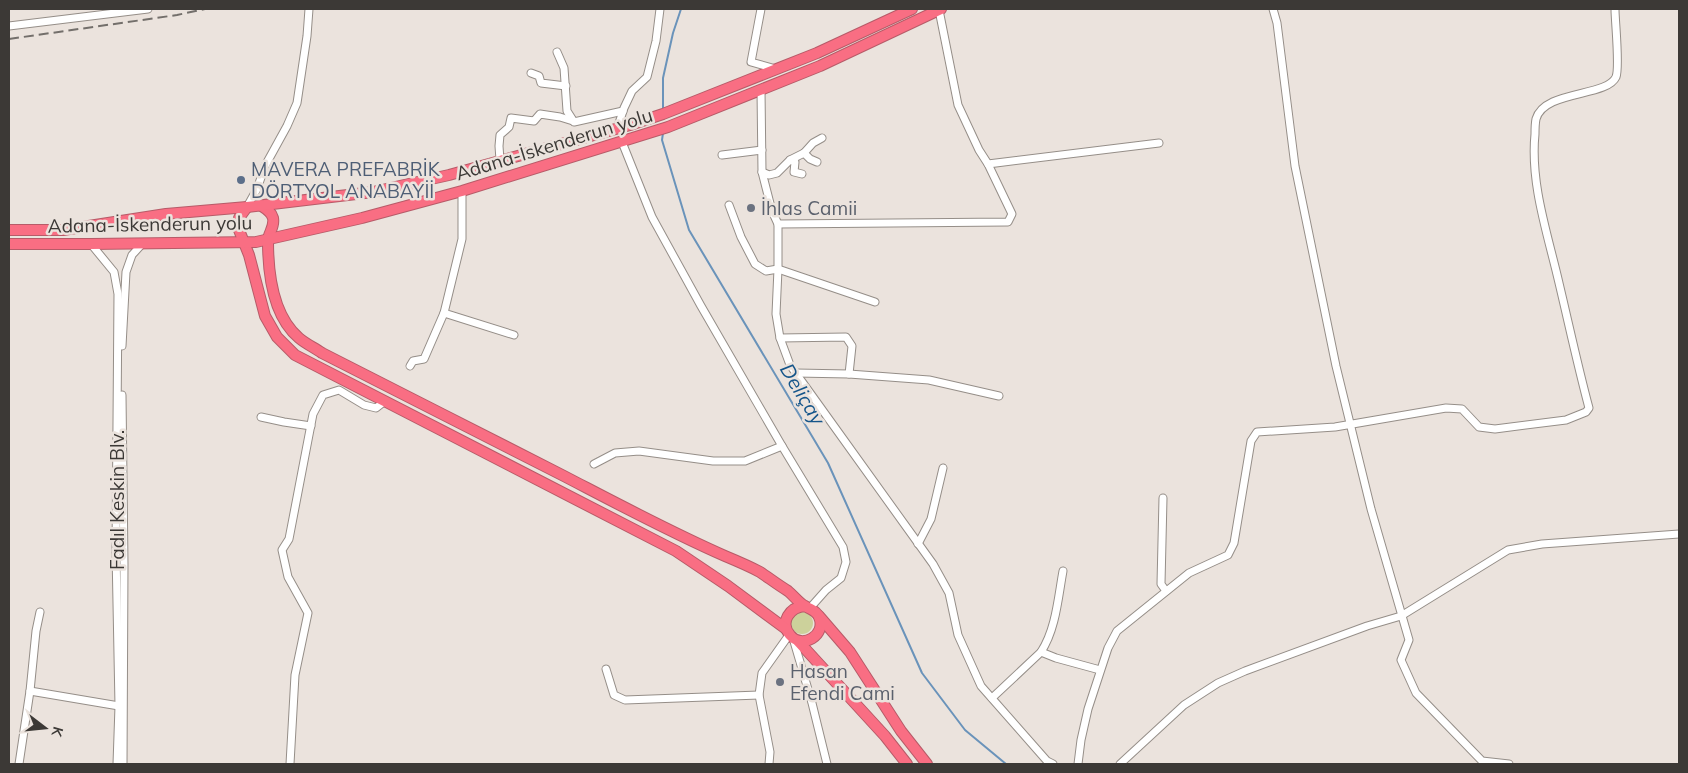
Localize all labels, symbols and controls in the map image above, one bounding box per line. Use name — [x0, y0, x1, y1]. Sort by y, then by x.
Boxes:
street label: Adana-İskenderun yolu — [453, 103, 655, 185]
place label: MAVERA PREFABRİK DÖRTYOL ANABAYİİ — [251, 157, 441, 203]
marker: MAVERA PREFABRİK DÖRTYOL ANABAYİİ — [235, 174, 247, 186]
place label: İhlas Camii — [761, 196, 857, 220]
marker: İhlas Camii — [745, 202, 757, 214]
street label: Adana-İskenderun yolu — [47, 210, 253, 238]
water label: Deliçay — [775, 359, 832, 431]
street label: Fadıl Keskin Blv. — [105, 430, 129, 570]
place label: Hasan Efendi Cami — [790, 659, 895, 705]
marker: Hasan Efendi Cami — [774, 676, 786, 688]
north arrow — [20, 703, 70, 753]
text: K — [47, 725, 67, 739]

